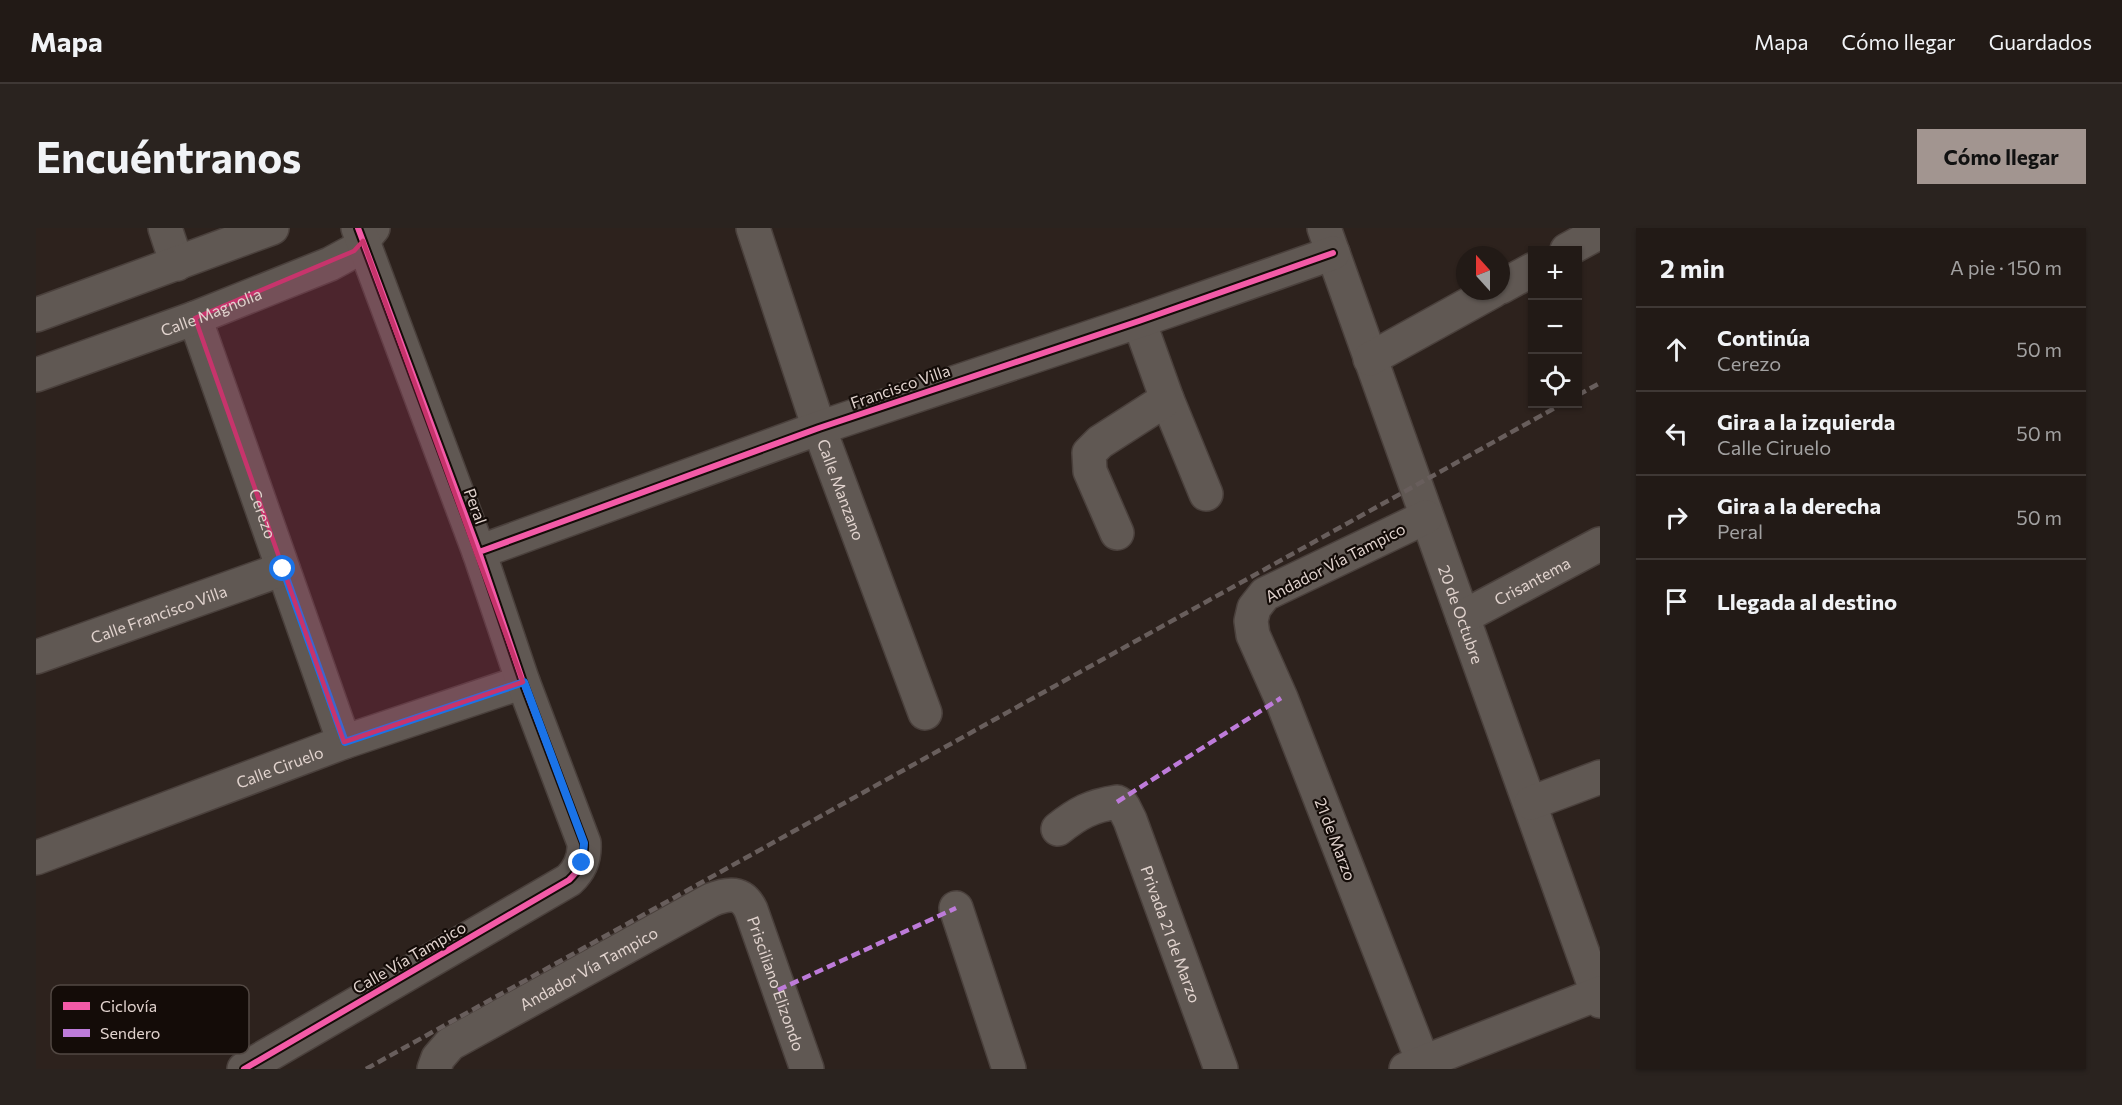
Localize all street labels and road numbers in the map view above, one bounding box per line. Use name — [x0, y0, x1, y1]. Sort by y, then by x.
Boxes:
street label: Calle Magnolia — [158, 283, 264, 339]
street label: Francisco Villa — [848, 360, 952, 412]
street label: Calle Manzano — [814, 436, 869, 543]
street label: Peral — [461, 485, 491, 527]
street label: Cerezo — [246, 486, 281, 541]
street label: Andador Vía Tampico — [1262, 518, 1408, 606]
street label: Crisantema — [1490, 552, 1573, 608]
street label: 20 de Octubre — [1435, 562, 1488, 666]
street label: Calle Francisco Villa — [88, 580, 229, 646]
street label: Calle Ciruelo — [233, 741, 326, 791]
street label: 21 de Marzo — [1312, 795, 1360, 883]
street label: Privada 21 de Marzo — [1138, 863, 1205, 1005]
street label: Prisciliano Elizondo — [744, 913, 809, 1053]
street label: Calle Vía Tampico — [349, 917, 469, 997]
street label: Andador Vía Tampico — [516, 922, 661, 1013]

